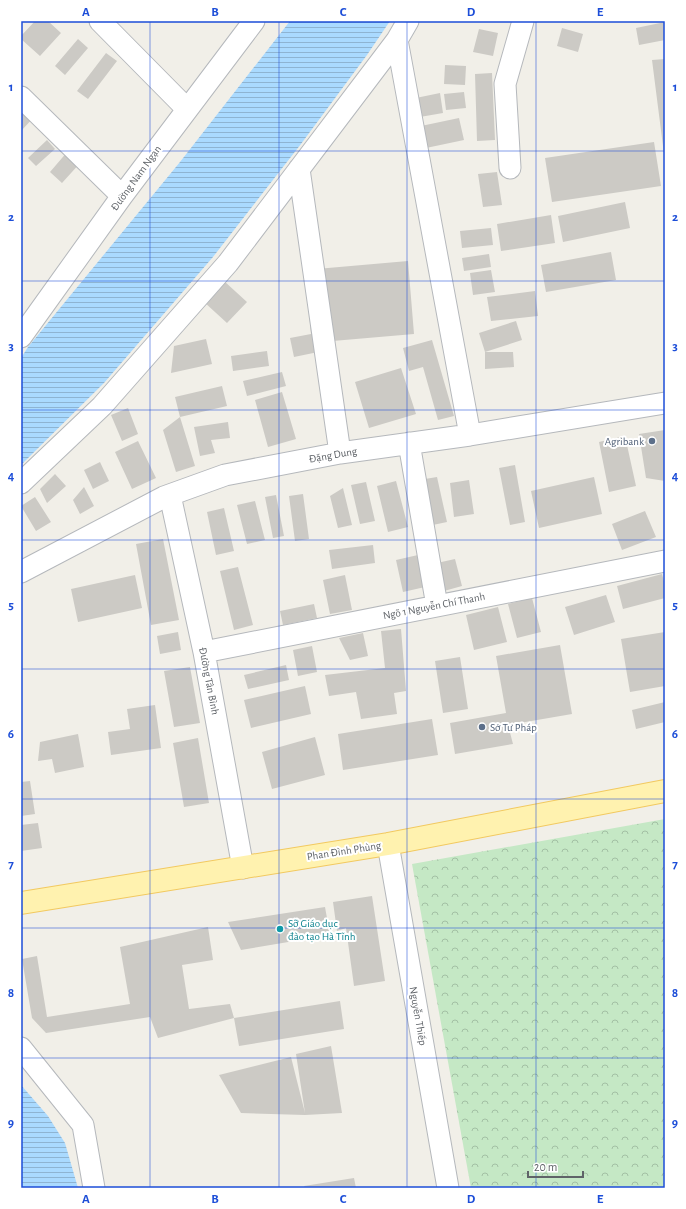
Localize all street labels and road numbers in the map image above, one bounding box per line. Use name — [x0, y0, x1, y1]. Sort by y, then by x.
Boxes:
street label: Đường Nam Ngạn — [109, 143, 163, 213]
street label: Đặng Dung — [308, 445, 359, 465]
street label: Ngõ 1 Nguyễn Chí Thanh — [382, 591, 486, 621]
street label: Đường Tân Bình — [197, 646, 221, 716]
street label: Phan Đình Phùng — [306, 840, 383, 862]
street label: Nguyễn Thiếp — [407, 986, 429, 1047]

